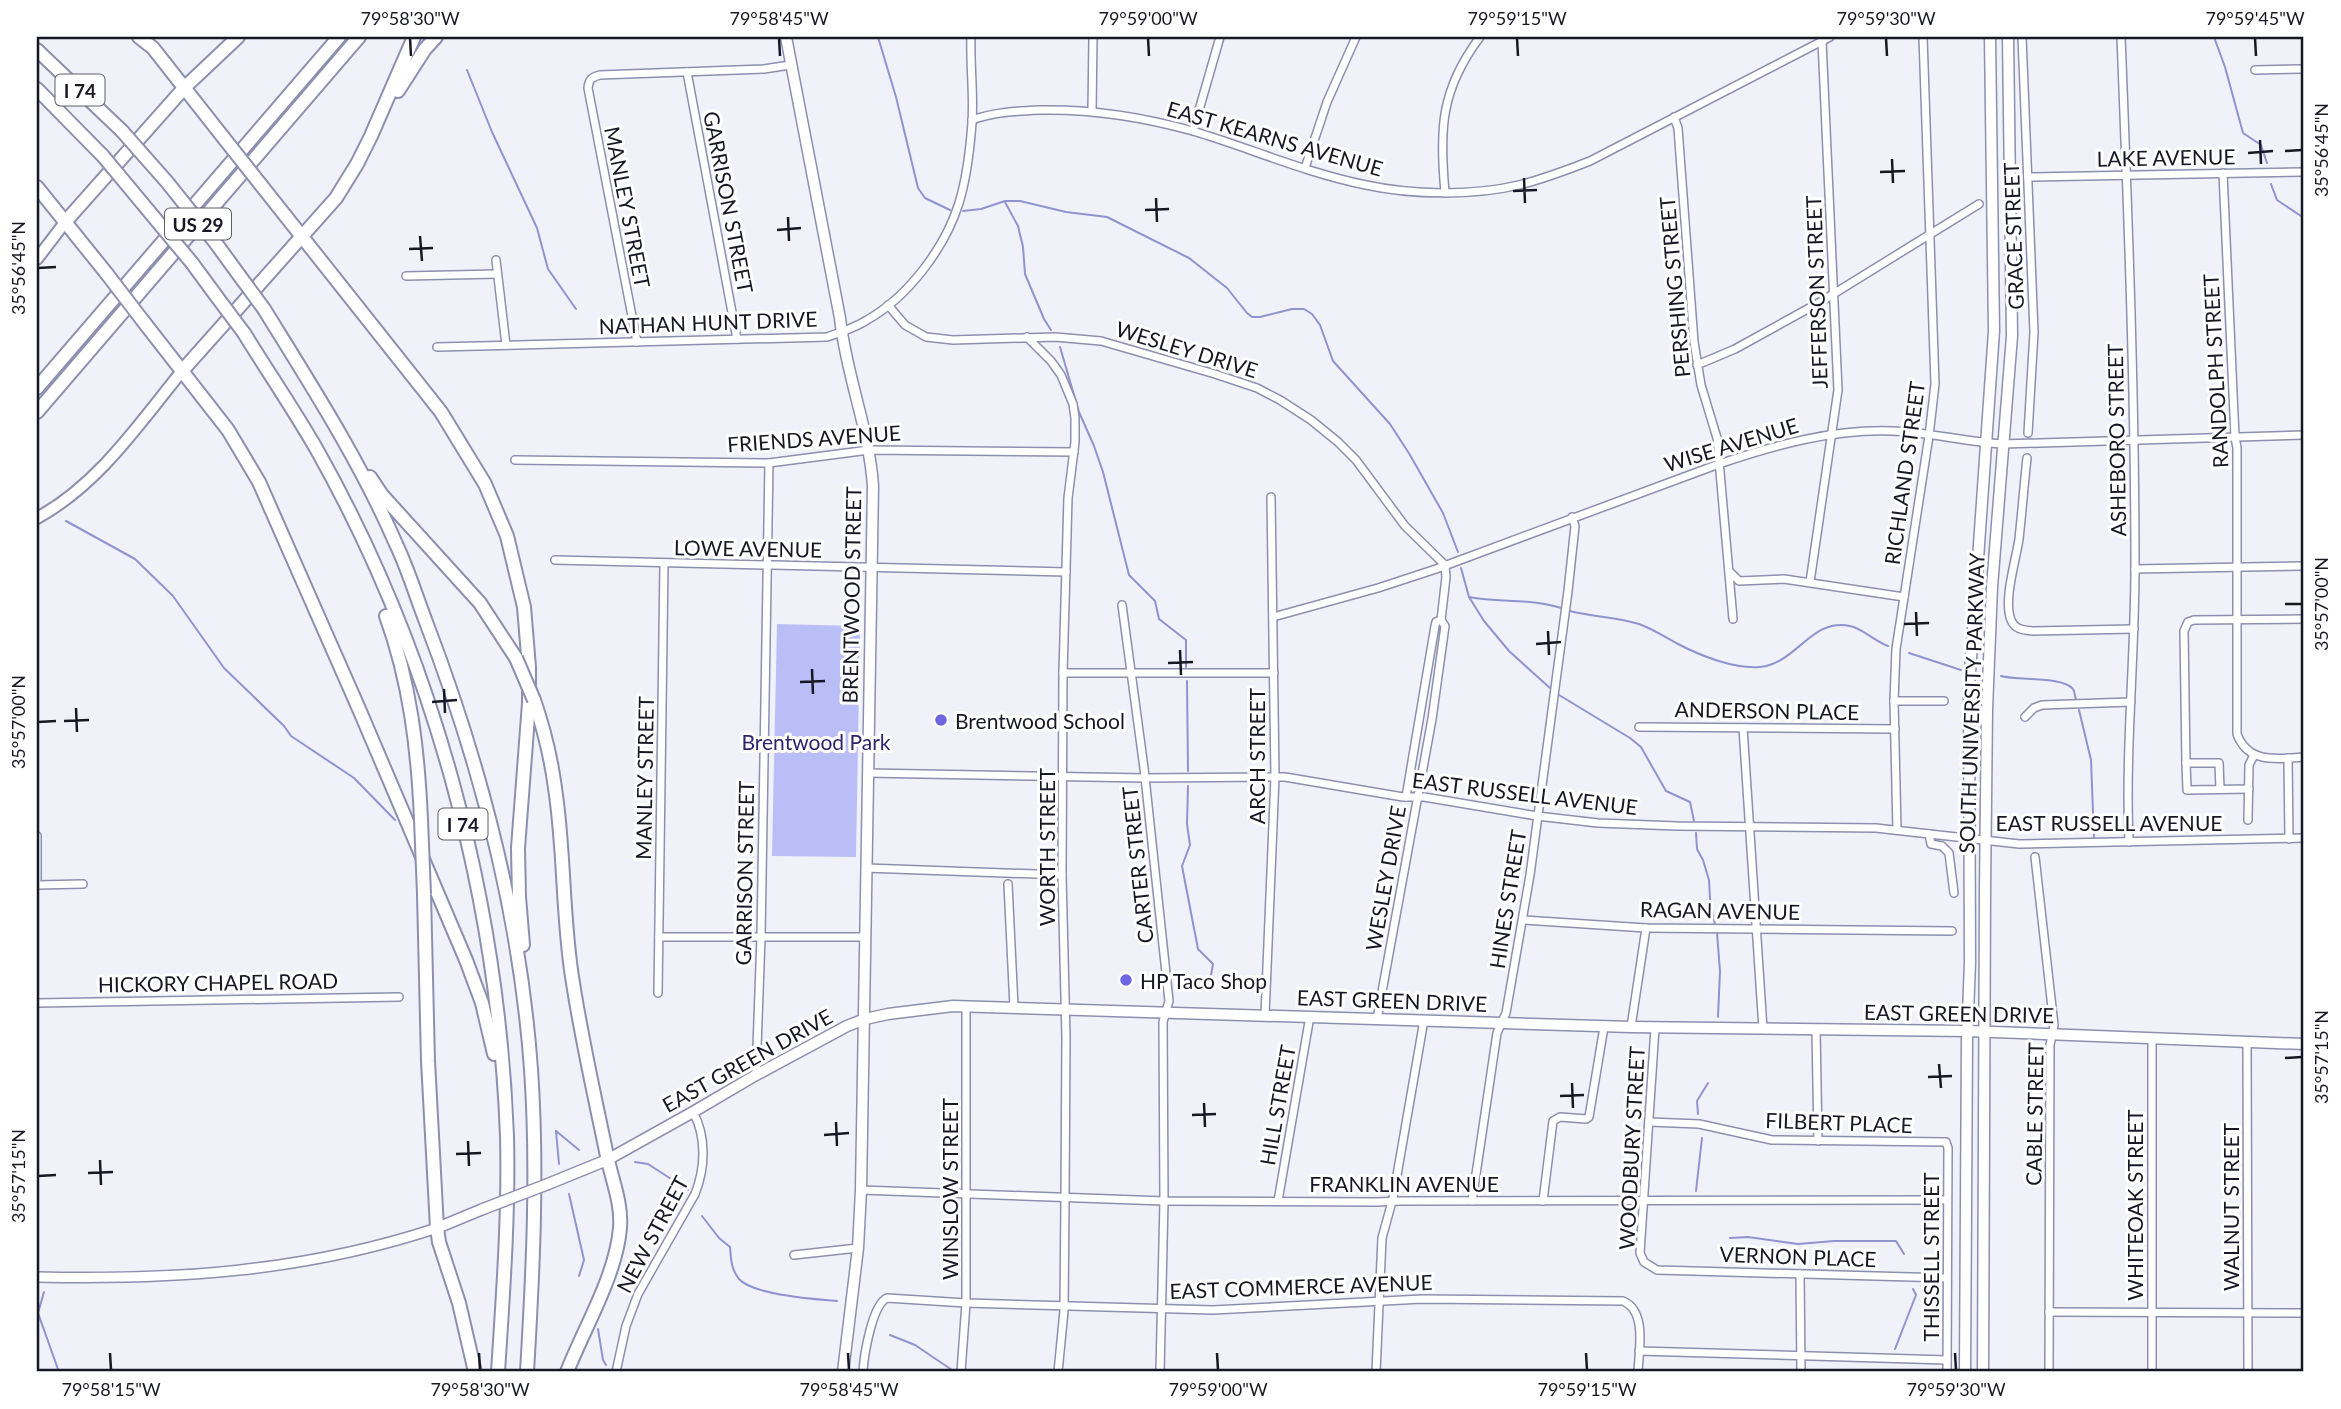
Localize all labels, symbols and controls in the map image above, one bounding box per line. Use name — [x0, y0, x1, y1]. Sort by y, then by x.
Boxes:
text: 79°58'30"W — [360, 7, 460, 29]
text: 79°58'45"W — [729, 7, 829, 29]
text: 79°59'00"W — [1098, 7, 1198, 29]
text: 79°59'15"W — [1467, 7, 1567, 29]
text: 79°59'30"W — [1836, 7, 1936, 29]
text: 79°59'45"W — [2205, 7, 2305, 29]
road number: I 74 — [56, 74, 104, 106]
street label: EAST KEARNS AVENUE — [1164, 95, 1386, 181]
text: 35°56'45"N — [2310, 103, 2332, 197]
street label: GARRISON STREET — [699, 109, 759, 296]
street label: MANLEY STREET — [600, 124, 656, 290]
street label: LAKE AVENUE — [2096, 143, 2236, 171]
street label: GRACE STREET — [1998, 161, 2028, 310]
street label: JEFFERSON STREET — [1800, 194, 1832, 389]
street label: PERSHING STREET — [1654, 195, 1694, 379]
road number: US 29 — [165, 208, 231, 240]
text: 35°56'45"N — [7, 221, 29, 315]
street label: RANDOLPH STREET — [2197, 273, 2233, 469]
street label: NATHAN HUNT DRIVE — [598, 306, 818, 338]
street label: WESLEY DRIVE — [1113, 316, 1261, 382]
street label: ASHEBORO STREET — [2102, 343, 2130, 537]
street label: RICHLAND STREET — [1879, 379, 1929, 566]
street label: WISE AVENUE — [1661, 412, 1801, 476]
street label: FRIENDS AVENUE — [726, 419, 902, 457]
street label: BRENTWOOD STREET — [837, 486, 865, 704]
street label: LOWE AVENUE — [674, 534, 822, 562]
street label: SOUTH UNIVERSITY PARKWAY — [1953, 551, 1989, 854]
text: 35°57'00"N — [2310, 557, 2332, 651]
text: 35°57'00"N — [7, 675, 29, 769]
street label: ARCH STREET — [1244, 687, 1269, 824]
street label: MANLEY STREET — [630, 695, 658, 860]
street label: ANDERSON PLACE — [1675, 696, 1859, 724]
place label: Brentwood School — [955, 708, 1125, 733]
marker: Brentwood School — [933, 712, 949, 728]
park label: Brentwood Park — [741, 729, 891, 754]
street label: WORTH STREET — [1034, 767, 1059, 926]
street label: EAST RUSSELL AVENUE — [1411, 767, 1639, 819]
street label: GARRISON STREET — [730, 780, 758, 966]
street label: CARTER STREET — [1116, 785, 1158, 945]
street label: WESLEY DRIVE — [1360, 803, 1410, 953]
road number: I 74 — [438, 808, 488, 839]
street label: EAST RUSSELL AVENUE — [1996, 810, 2222, 835]
street label: HINES STREET — [1484, 827, 1530, 970]
street label: RAGAN AVENUE — [1640, 896, 1800, 924]
street label: HICKORY CHAPEL ROAD — [98, 967, 338, 997]
place label: HP Taco Shop — [1140, 968, 1267, 993]
marker: HP Taco Shop — [1118, 972, 1134, 988]
street label: EAST GREEN DRIVE — [1296, 984, 1488, 1016]
street label: EAST GREEN DRIVE — [1864, 999, 2054, 1027]
street label: EAST GREEN DRIVE — [658, 1003, 836, 1117]
text: 35°57'15"N — [2310, 1010, 2332, 1104]
street label: CABLE STREET — [2020, 1041, 2048, 1186]
street label: HILL STREET — [1254, 1042, 1300, 1167]
street label: WOODBURY STREET — [1613, 1045, 1649, 1251]
street label: WINSLOW STREET — [937, 1097, 962, 1280]
street label: FILBERT PLACE — [1765, 1107, 1913, 1137]
street label: WHITEOAK STREET — [2122, 1109, 2147, 1301]
street label: WALNUT STREET — [2218, 1122, 2243, 1291]
text: 35°57'15"N — [7, 1129, 29, 1223]
street label: NEW STREET — [611, 1171, 694, 1297]
street label: FRANKLIN AVENUE — [1309, 1171, 1499, 1196]
street label: THISSELL STREET — [1918, 1172, 1943, 1342]
street label: VERNON PLACE — [1719, 1241, 1877, 1271]
street label: EAST COMMERCE AVENUE — [1169, 1269, 1433, 1303]
text: 79°58'15"W — [61, 1378, 161, 1400]
text: 79°58'30"W — [430, 1378, 530, 1400]
text: 79°58'45"W — [799, 1378, 899, 1400]
text: 79°59'00"W — [1168, 1378, 1268, 1400]
text: 79°59'15"W — [1537, 1378, 1637, 1400]
text: 79°59'30"W — [1906, 1378, 2006, 1400]

